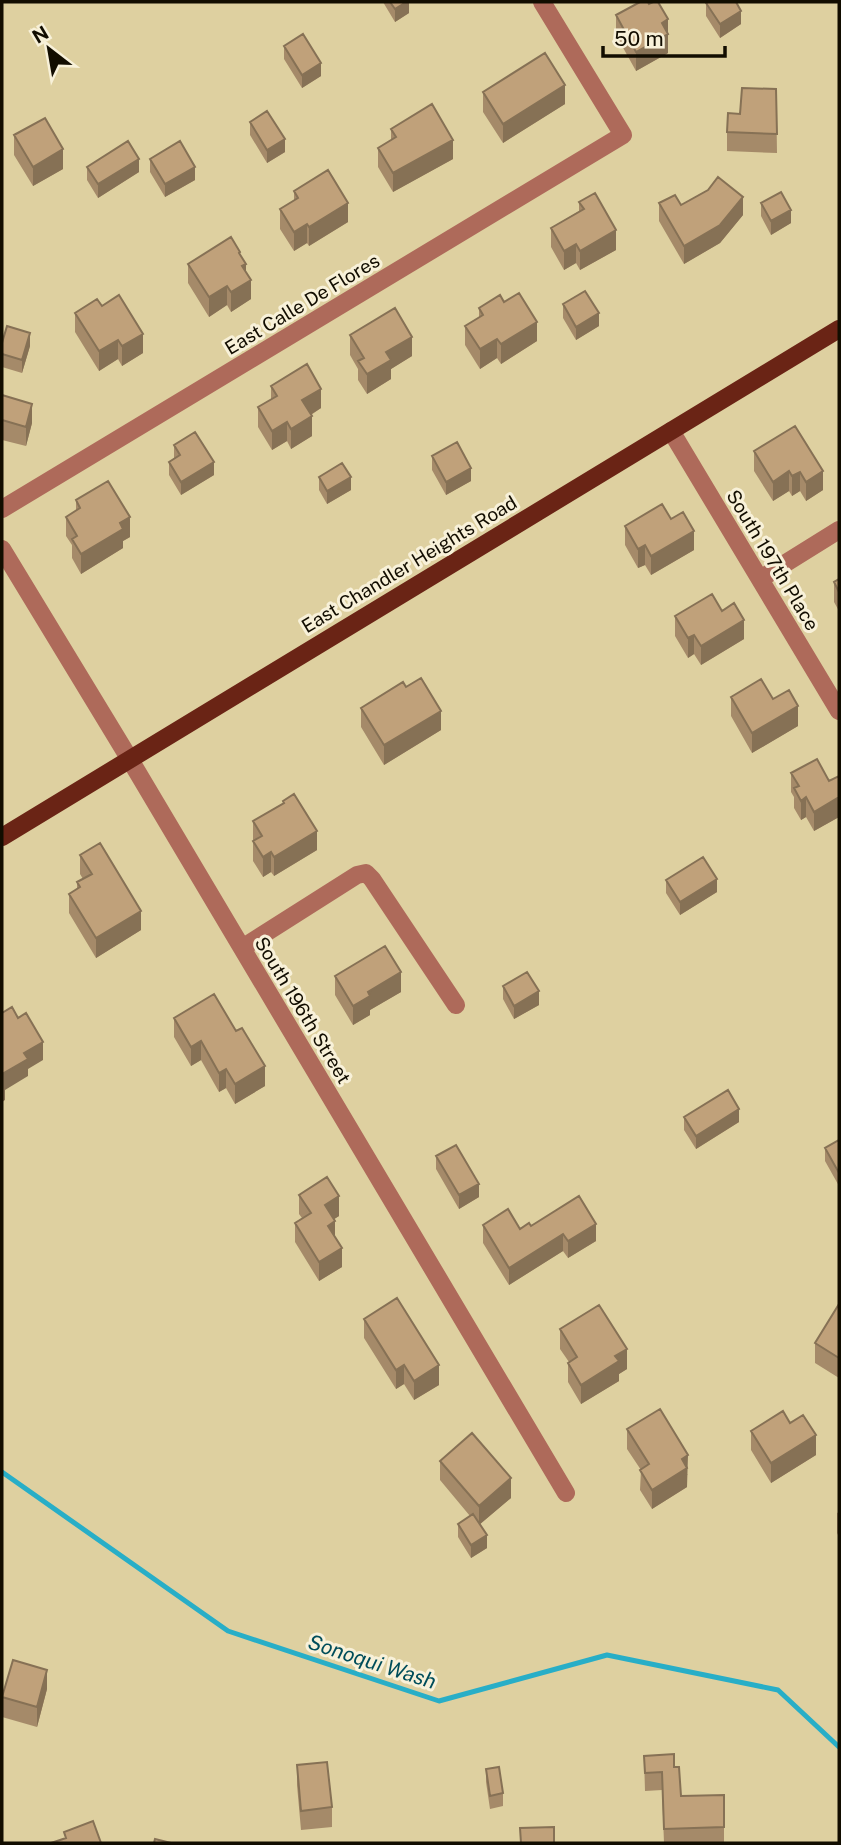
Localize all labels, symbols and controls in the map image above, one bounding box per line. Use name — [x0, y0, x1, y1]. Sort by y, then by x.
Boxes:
north arrow — [14, 14, 84, 84]
scale bar — [603, 14, 726, 58]
text: N — [28, 21, 52, 48]
text: 50 m — [614, 26, 664, 51]
street label: East Calle De Flores — [221, 249, 383, 359]
street label: South 197th Place — [722, 486, 824, 634]
street label: East Chandler Heights Road — [297, 491, 521, 637]
street label: South 196th Street — [251, 933, 355, 1087]
water label: Sonoqui Wash — [305, 1629, 439, 1694]

